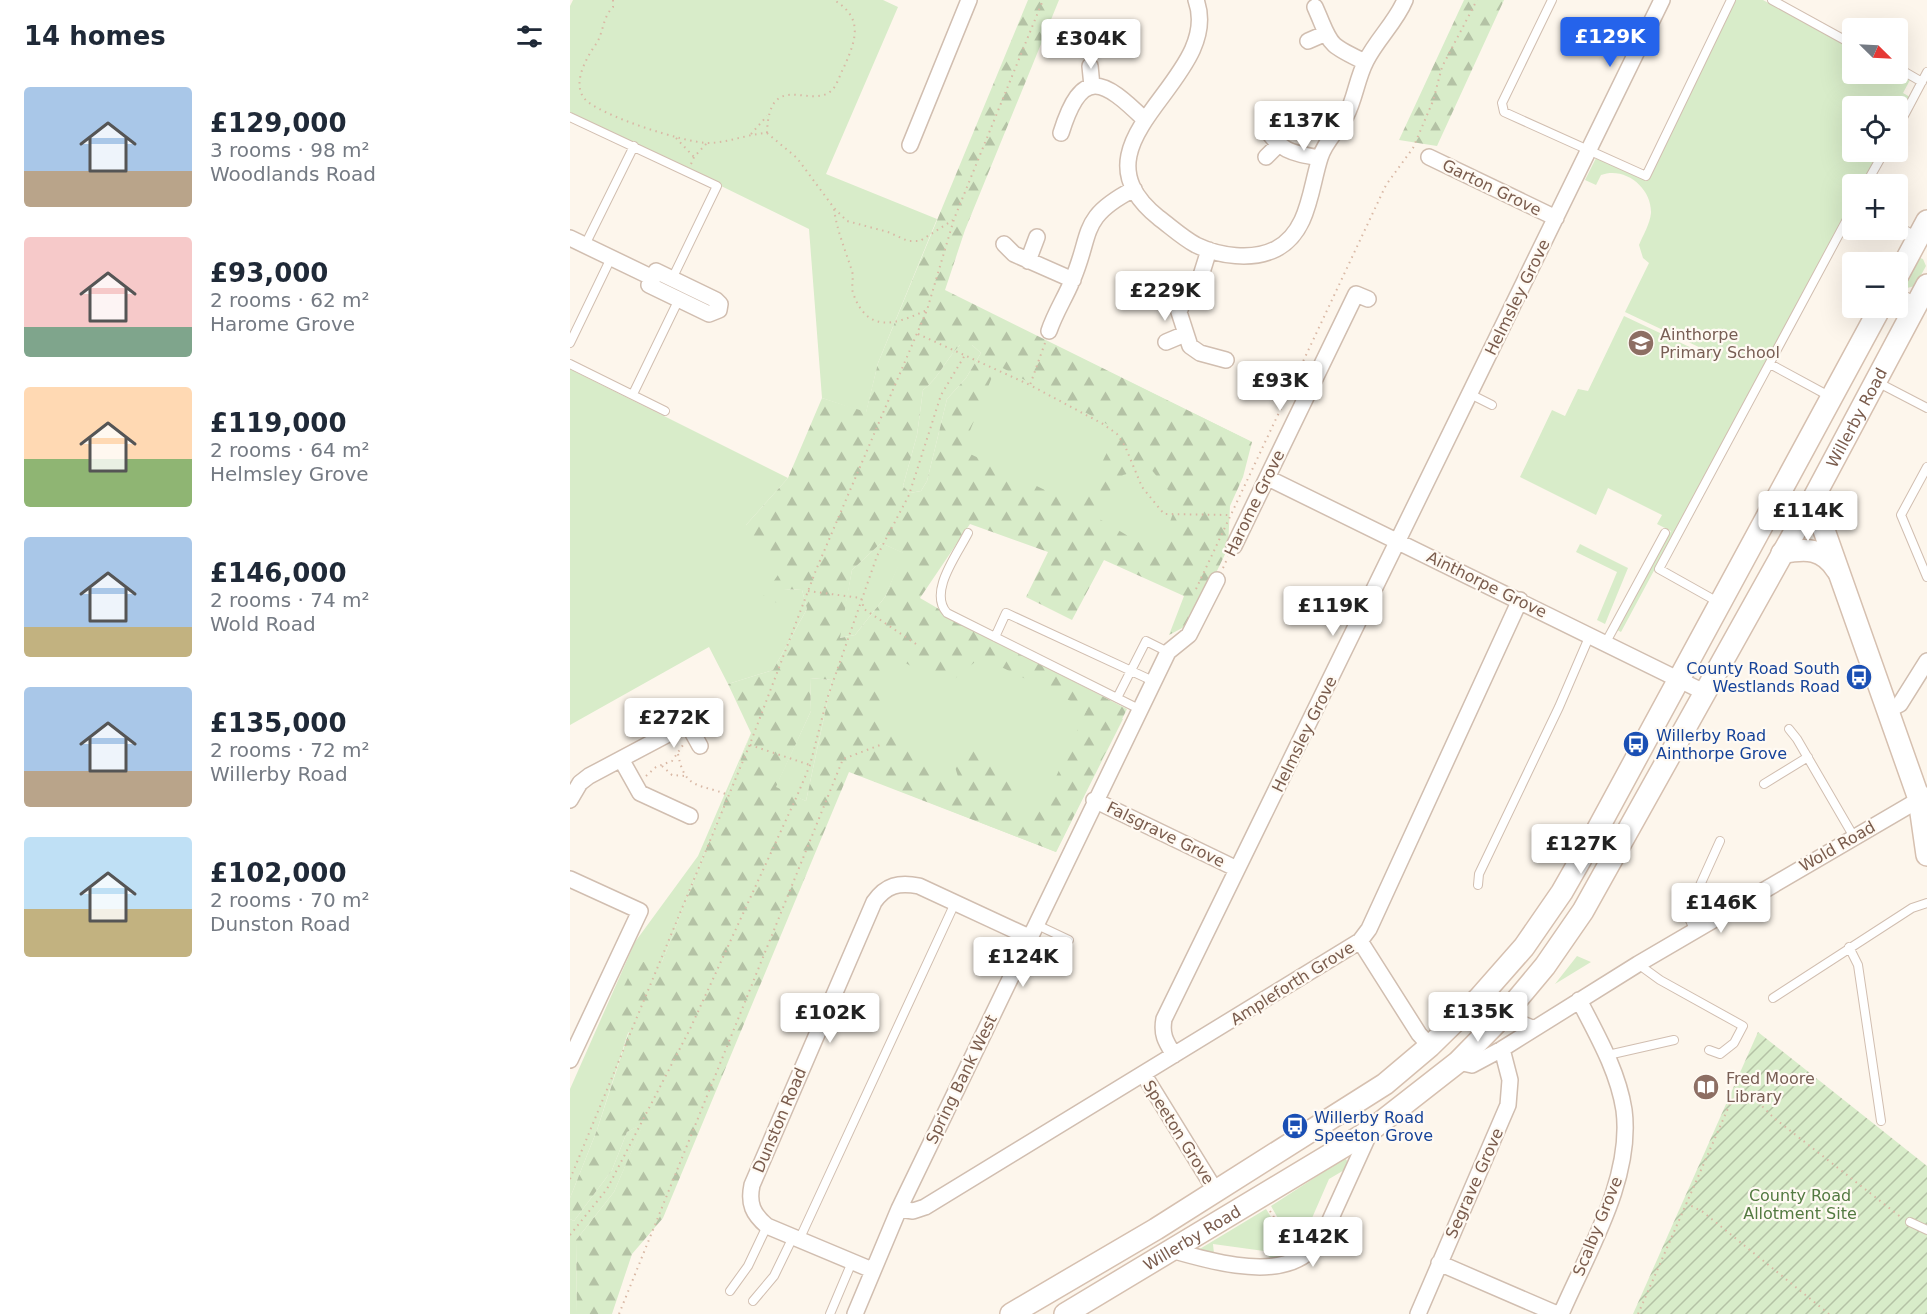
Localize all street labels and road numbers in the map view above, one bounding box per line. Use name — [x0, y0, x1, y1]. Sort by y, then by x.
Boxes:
street label: Garton Grove — [1439, 155, 1544, 220]
street label: Helmsley Grove — [1481, 236, 1554, 358]
street label: Willerby Road — [1822, 365, 1891, 471]
street label: Harome Grove — [1220, 447, 1288, 560]
street label: Ainthorpe Grove — [1424, 547, 1550, 622]
street label: Helmsley Grove — [1268, 673, 1341, 795]
street label: Falsgrave Grove — [1104, 798, 1228, 871]
street label: Wold Road — [1796, 817, 1879, 876]
street label: Ampleforth Grove — [1227, 938, 1358, 1029]
street label: Spring Bank West — [922, 1012, 1001, 1147]
street label: Dunston Road — [749, 1065, 810, 1176]
street label: Speeton Grove — [1139, 1077, 1218, 1188]
street label: Segrave Grove — [1442, 1125, 1507, 1241]
street label: Scalby Grove — [1569, 1174, 1626, 1279]
street label: Willerby Road — [1140, 1202, 1244, 1275]

